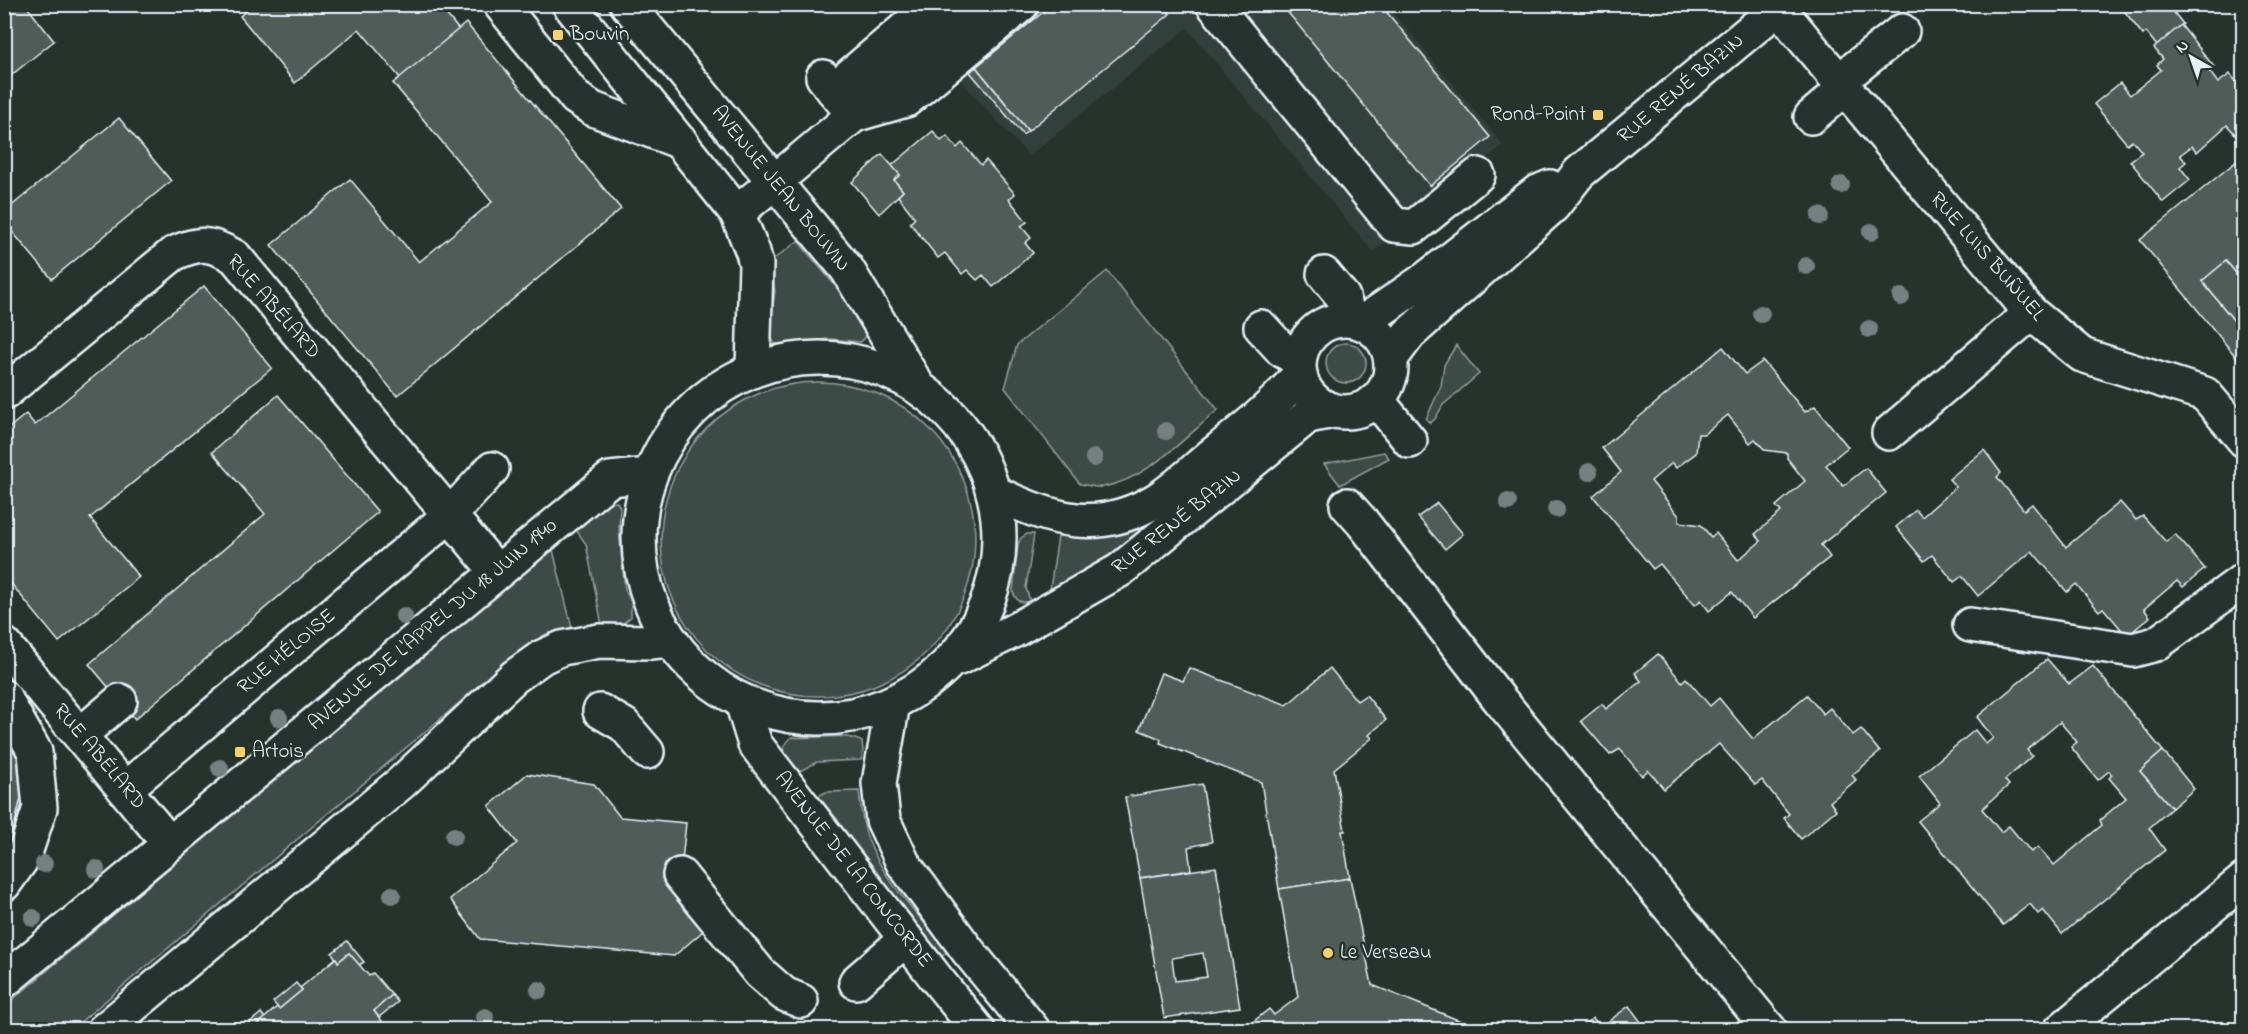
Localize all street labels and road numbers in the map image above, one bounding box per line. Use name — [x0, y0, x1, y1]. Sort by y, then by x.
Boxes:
street label: RUE RENÉ BAZIN — [1611, 27, 1751, 151]
street label: AVENUE JEAN BOUVIN — [703, 99, 857, 279]
street label: RUE LUIS BUÑUEL — [1922, 186, 2052, 328]
street label: RUE ABÉLARD — [219, 248, 327, 366]
street label: RUE RENÉ BAZIN — [1106, 462, 1248, 582]
street label: AVENUE DE L'APPEL DU 18 JUIN 1940 — [302, 512, 564, 738]
street label: RUE HÉLOISE — [231, 602, 343, 702]
street label: RUE ABÉLARD — [46, 697, 152, 817]
street label: AVENUE DE LA CONCORDE — [767, 765, 939, 975]

